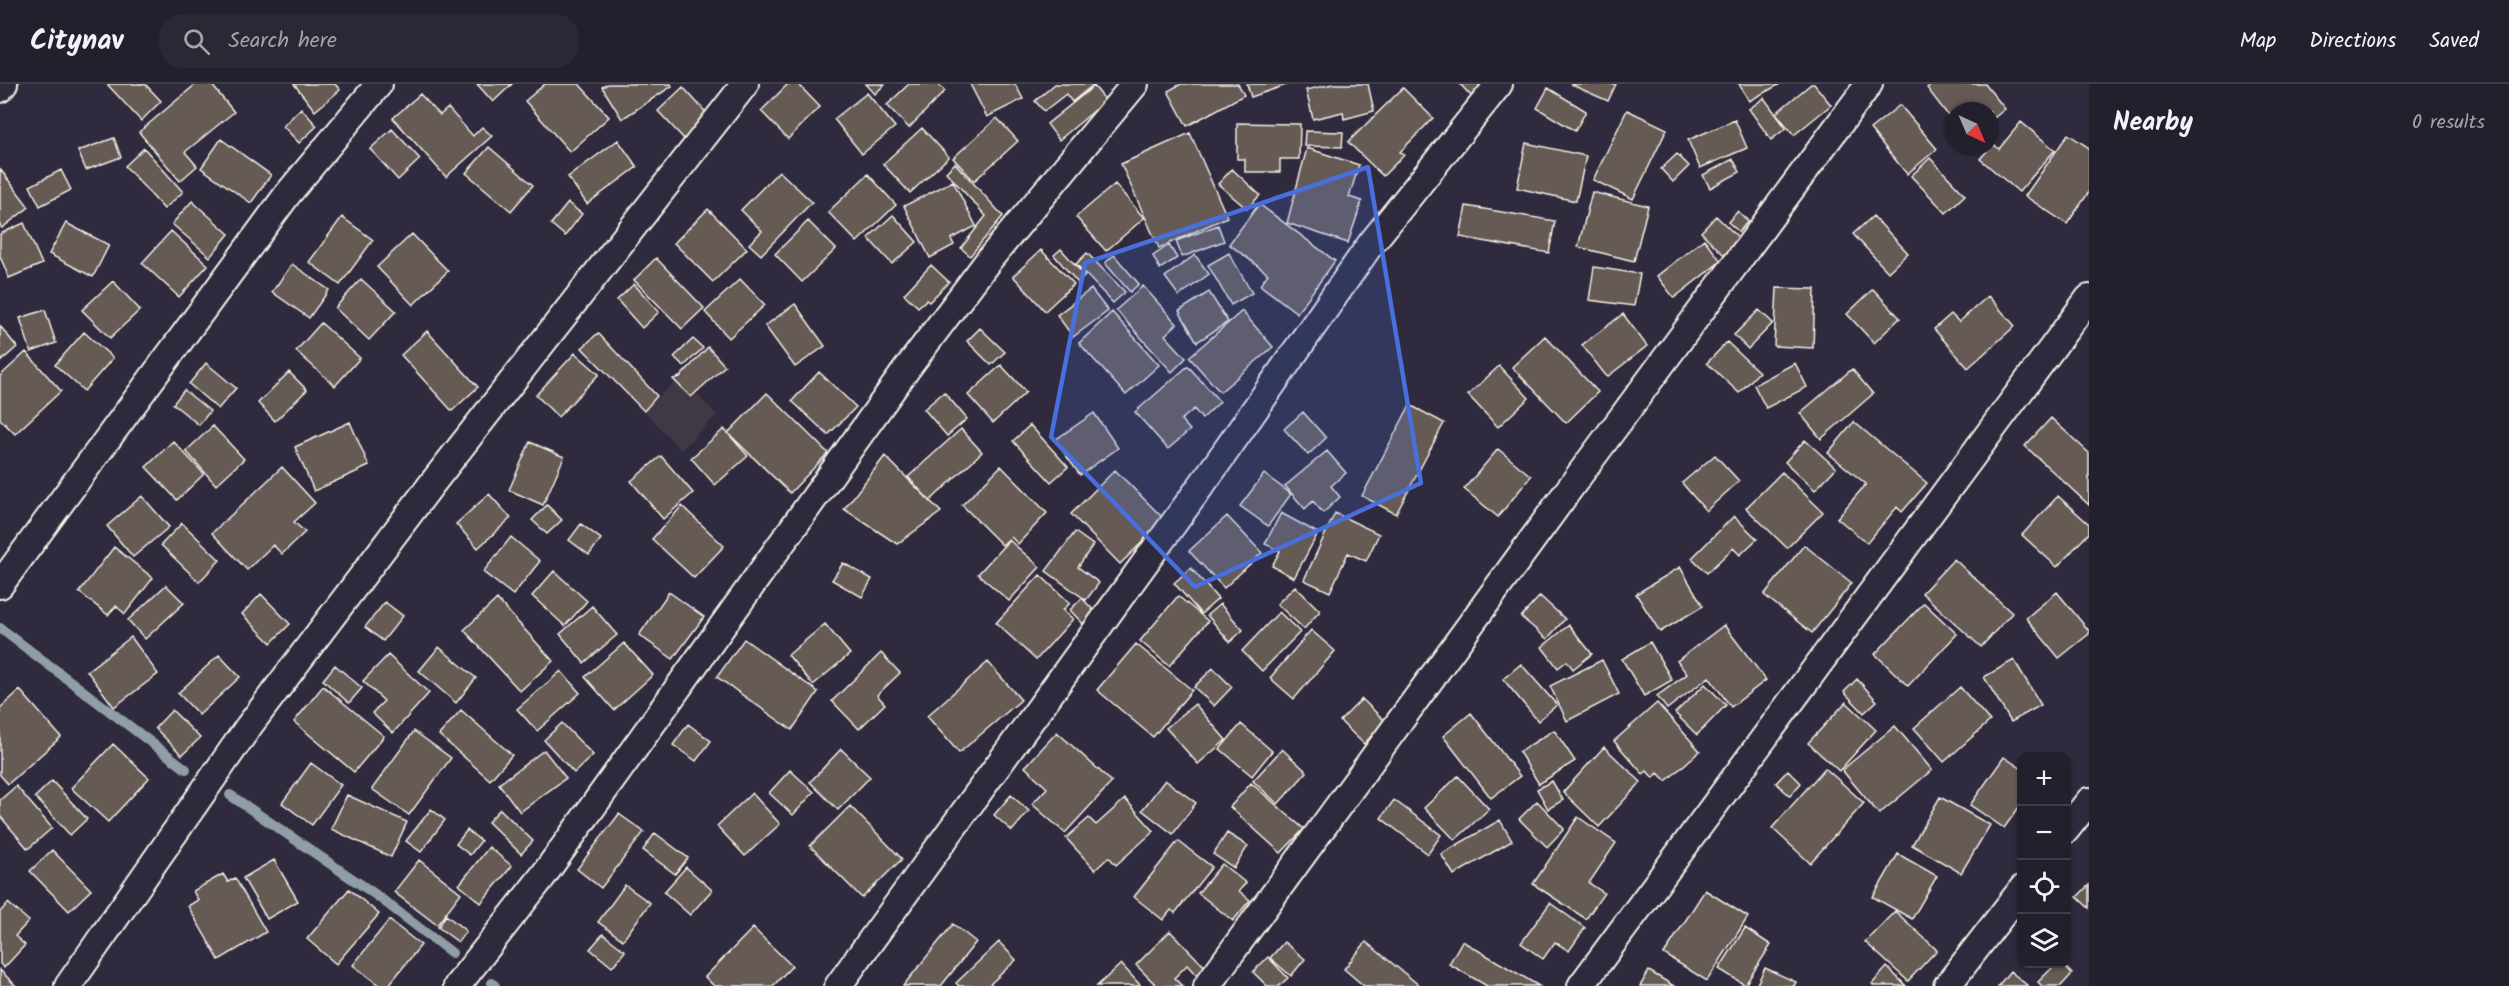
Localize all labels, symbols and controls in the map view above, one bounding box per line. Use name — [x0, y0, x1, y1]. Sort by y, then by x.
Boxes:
search box — [159, 14, 579, 68]
text: Citynav — [30, 19, 123, 64]
text: Search here — [228, 24, 337, 59]
icon: search — [180, 25, 213, 58]
text: Map — [2240, 25, 2276, 58]
text: Directions — [2309, 25, 2396, 58]
text: Saved — [2429, 25, 2479, 58]
north arrow — [1945, 102, 1999, 156]
text: Nearby — [2113, 102, 2193, 144]
text: 0 results — [2412, 107, 2485, 139]
map controls — [2017, 752, 2071, 968]
button: + — [2017, 752, 2071, 806]
button: − — [2017, 806, 2071, 860]
button: locate — [2017, 860, 2071, 914]
button: layers — [2017, 914, 2071, 968]

